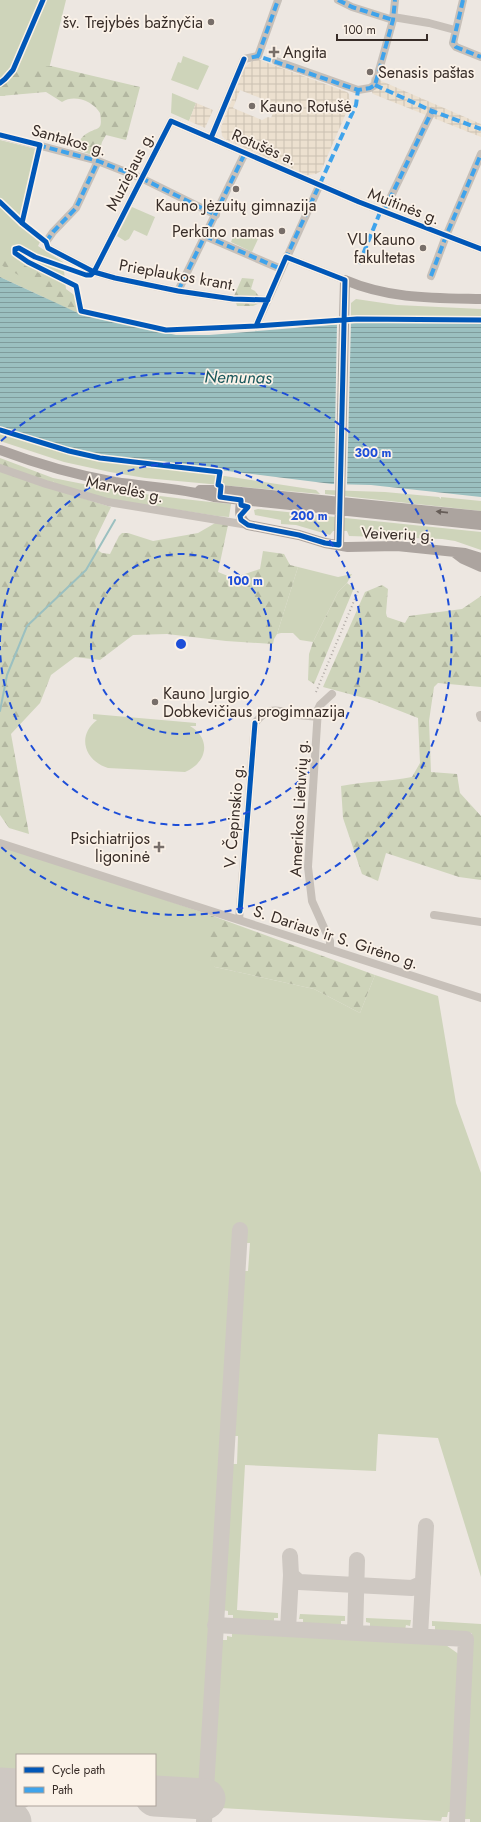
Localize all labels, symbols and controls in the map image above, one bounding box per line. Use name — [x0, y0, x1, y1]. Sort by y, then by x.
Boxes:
place label: šv. Trejybės bažnyčia — [63, 11, 203, 34]
scale bar — [337, 16, 427, 42]
marker: šv. Trejybės bažnyčia — [206, 17, 216, 27]
text: 100 m — [343, 21, 376, 39]
place label: Angita — [283, 41, 327, 64]
marker: Angita — [268, 46, 280, 58]
place label: Senasis paštas — [378, 61, 474, 84]
marker: Senasis paštas — [365, 67, 375, 77]
place label: Kauno Rotušė — [260, 95, 352, 118]
marker: Kauno Rotušė — [247, 101, 257, 111]
street label: Santakos g. — [29, 118, 109, 162]
street label: Rotušės a. — [228, 123, 300, 171]
street label: Muziejaus g. — [100, 127, 160, 215]
street label: Muitinės g. — [365, 182, 443, 230]
marker: Kauno Jėzuitų gimnazija — [231, 184, 241, 194]
place label: Kauno Jėzuitų gimnazija — [156, 194, 316, 217]
place label: Perkūno namas — [172, 220, 274, 243]
marker: Perkūno namas — [277, 226, 287, 236]
place label: VU Kauno fakultetas — [347, 228, 415, 269]
marker: VU Kauno fakultetas — [418, 243, 428, 253]
street label: Prieplaukos krant. — [117, 253, 239, 297]
water label: Nemunas — [204, 364, 272, 390]
text: 300 m — [355, 444, 392, 462]
street label: Marvelės g. — [84, 470, 166, 508]
text: 200 m — [290, 507, 328, 525]
one-way arrow — [436, 509, 448, 516]
street label: Veiverių g. — [361, 521, 435, 547]
text: 100 m — [227, 572, 263, 590]
centre of rings — [174, 637, 188, 651]
place label: Kauno Jurgio Dobkevičiaus progimnazija — [163, 682, 345, 723]
marker: Kauno Jurgio Dobkevičiaus progimnazija — [150, 697, 160, 707]
street label: Amerikos Lietuvių g. — [284, 739, 314, 877]
street label: V. Čepinskio g. — [218, 763, 250, 869]
place label: Psichiatrijos ligoninė — [71, 827, 150, 868]
marker: Psichiatrijos ligoninė — [153, 841, 165, 853]
street label: S. Dariaus ir S. Girėno g. — [250, 899, 422, 975]
legend — [16, 1754, 156, 1806]
text: Cycle path — [52, 1761, 105, 1779]
text: Path — [52, 1781, 73, 1799]

